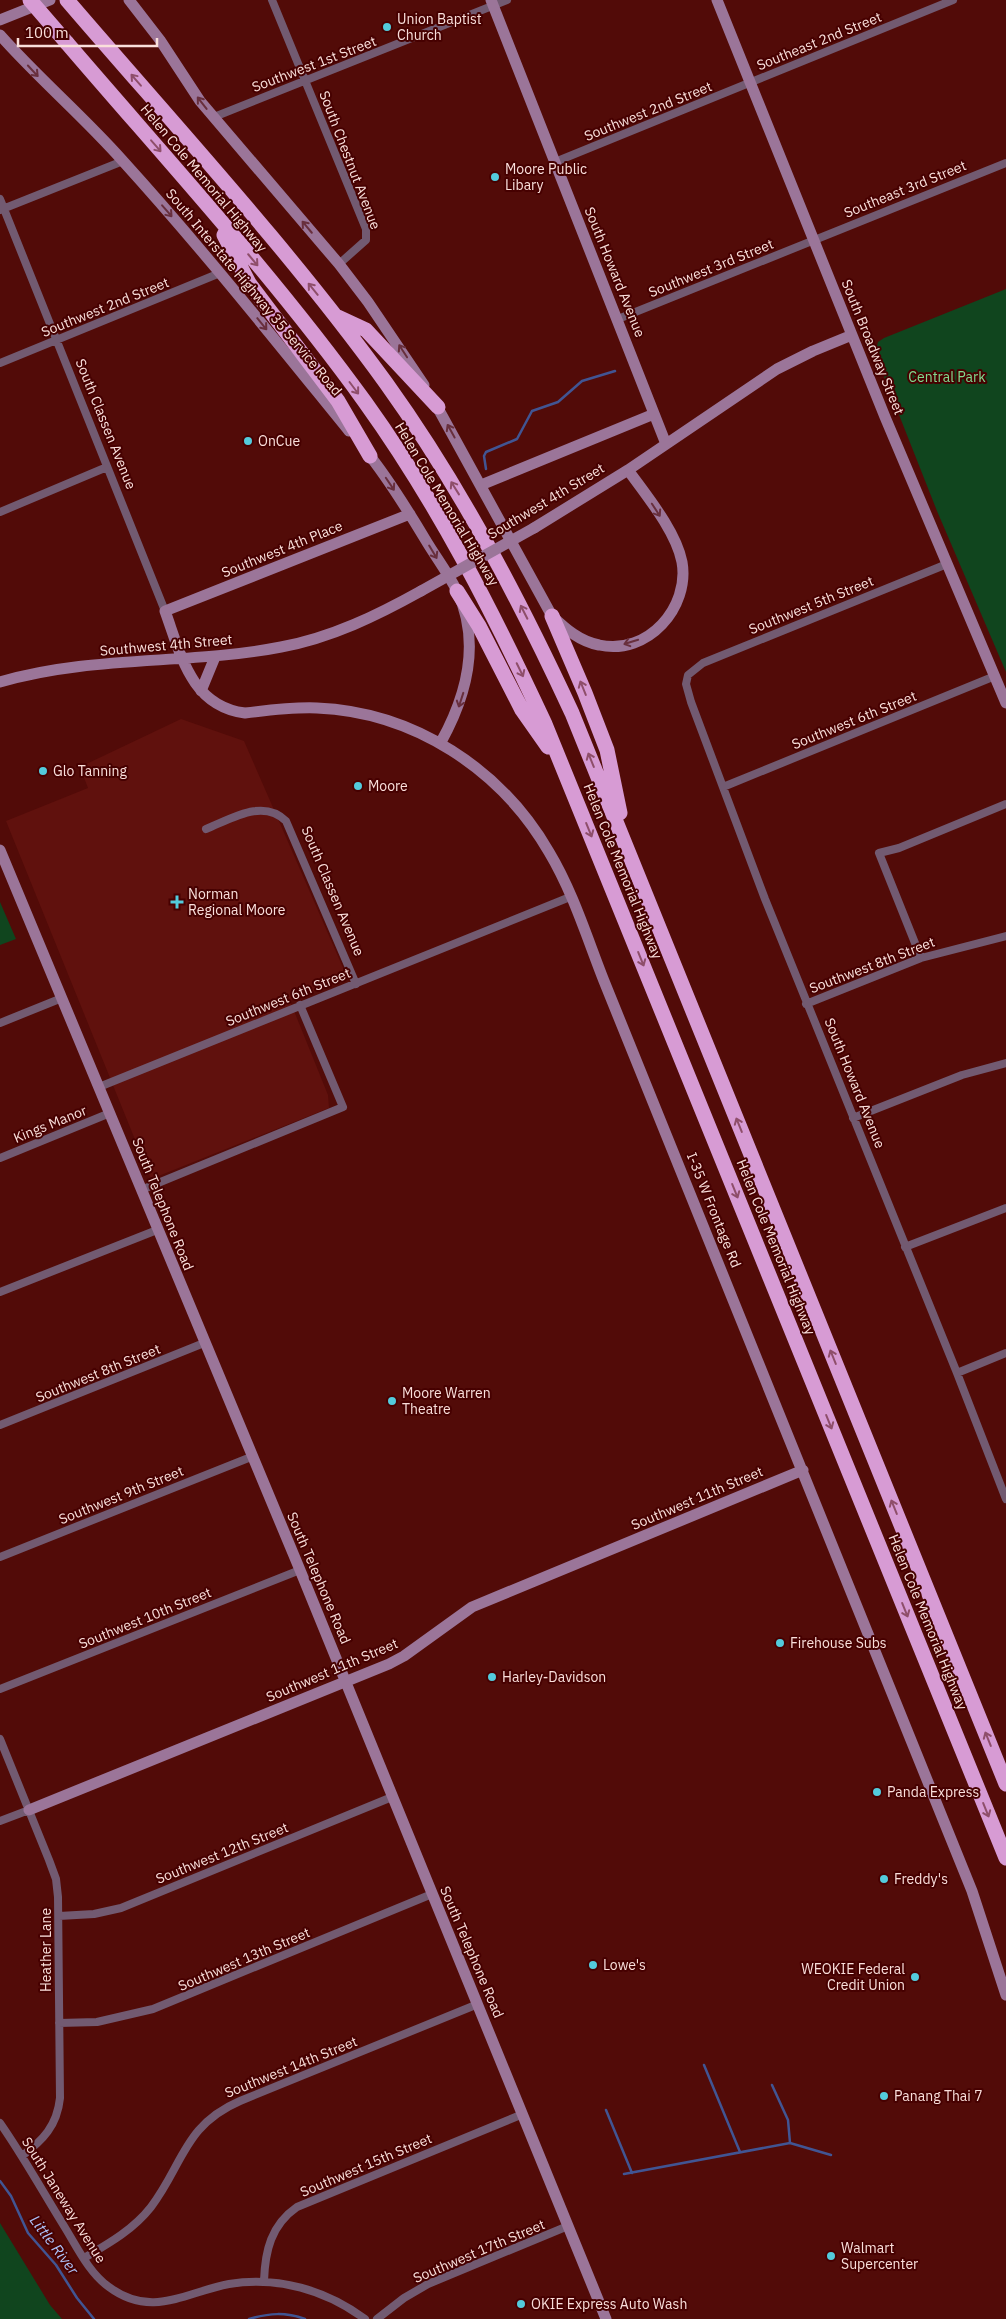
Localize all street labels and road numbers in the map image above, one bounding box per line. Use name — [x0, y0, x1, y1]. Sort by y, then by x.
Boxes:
street label: Southeast 2nd Street — [754, 8, 884, 74]
street label: Southwest 1st Street — [249, 32, 379, 96]
street label: Southwest 2nd Street — [581, 77, 715, 145]
street label: South Chestnut Avenue — [315, 88, 385, 232]
street label: Helen Cole Memorial Highway — [137, 100, 271, 256]
street label: Southeast 3rd Street — [841, 156, 969, 222]
street label: South Interstate Highway 35 Service Road — [162, 185, 346, 399]
street label: South Howard Avenue — [581, 204, 650, 340]
street label: Southwest 3rd Street — [646, 235, 776, 301]
street label: Southwest 2nd Street — [38, 273, 172, 341]
street label: South Broadway Street — [838, 277, 908, 417]
street label: South Classen Avenue — [72, 356, 141, 492]
street label: Helen Cole Memorial Highway — [391, 419, 503, 589]
street label: Southwest 4th Street — [484, 459, 608, 543]
street label: Southwest 4th Place — [219, 516, 345, 582]
street label: Southwest 5th Street — [746, 572, 876, 638]
street label: Southwest 4th Street — [99, 630, 233, 660]
street label: Southwest 6th Street — [789, 687, 919, 753]
street label: Helen Cole Memorial Highway — [579, 781, 667, 961]
street label: South Classen Avenue — [297, 823, 369, 959]
street label: Southwest 8th Street — [807, 933, 937, 997]
street label: Southwest 6th Street — [223, 964, 353, 1030]
street label: South Howard Avenue — [821, 1015, 890, 1151]
street label: Kings Manor — [11, 1101, 89, 1147]
street label: South Telephone Road — [128, 1135, 198, 1273]
street label: I-35 W Frontage Rd — [683, 1150, 745, 1270]
street label: Helen Cole Memorial Highway — [732, 1157, 820, 1337]
street label: Southwest 8th Street — [33, 1340, 163, 1406]
street label: Southwest 9th Street — [56, 1462, 186, 1528]
street label: Southwest 11th Street — [628, 1462, 766, 1534]
street label: South Telephone Road — [283, 1509, 355, 1647]
street label: Helen Cole Memorial Highway — [884, 1532, 972, 1712]
street label: Southwest 10th Street — [76, 1583, 214, 1653]
street label: Southwest 11th Street — [263, 1634, 401, 1706]
street label: Southwest 12th Street — [153, 1818, 291, 1888]
street label: South Telephone Road — [436, 1883, 508, 2021]
street label: Heather Lane — [37, 1908, 55, 1992]
street label: Southwest 13th Street — [175, 1923, 313, 1995]
street label: Southwest 14th Street — [222, 2032, 360, 2102]
street label: Southwest 15th Street — [297, 2129, 435, 2201]
street label: South Janeway Avenue — [18, 2134, 110, 2267]
street label: Southwest 17th Street — [410, 2215, 548, 2287]

